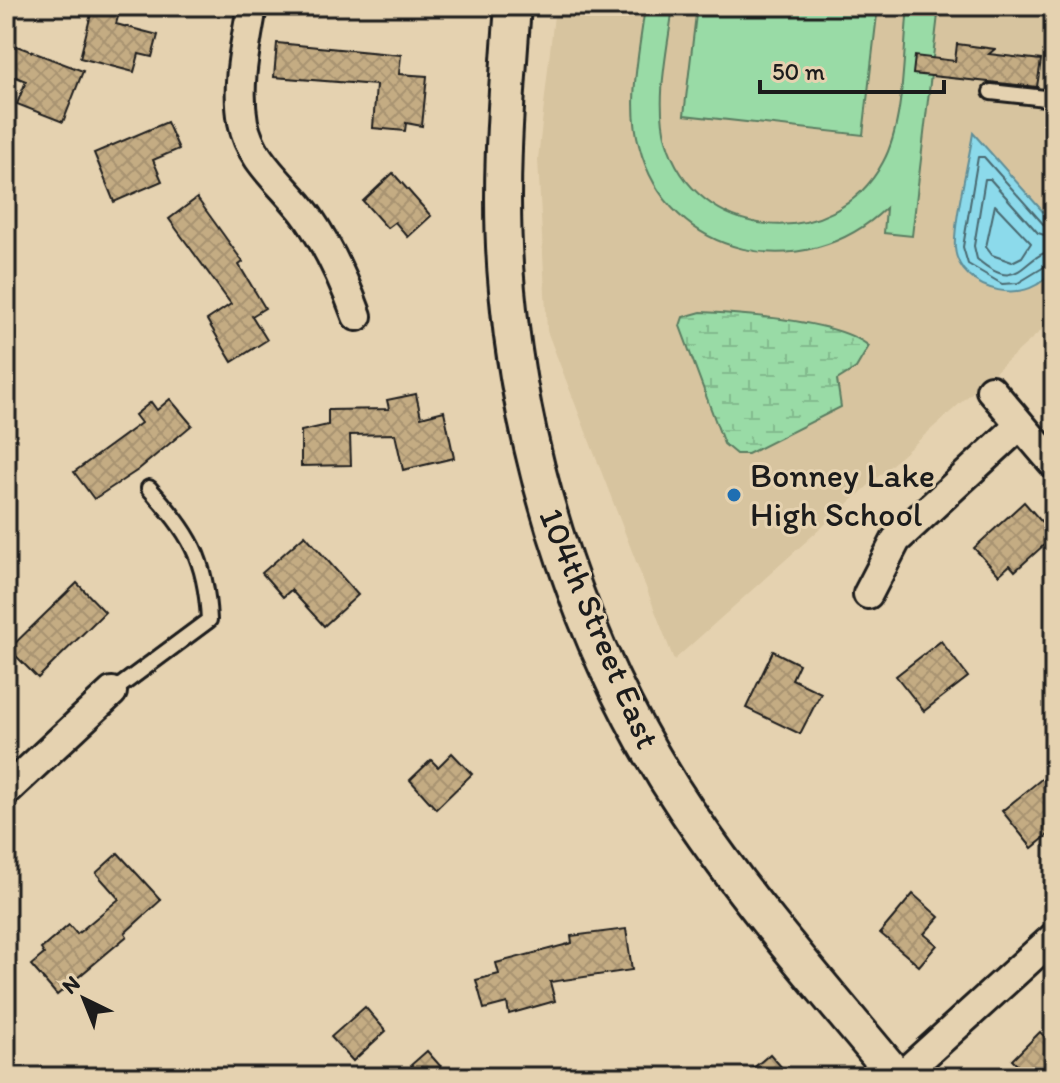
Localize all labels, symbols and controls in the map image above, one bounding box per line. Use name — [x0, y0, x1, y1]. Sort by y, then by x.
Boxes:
scale bar — [760, 44, 944, 94]
text: 50 m — [772, 57, 825, 86]
place label: Bonney Lake High School — [750, 455, 935, 535]
marker: Bonney Lake High School — [725, 486, 743, 504]
street label: 104th Street East — [530, 502, 669, 755]
north arrow — [44, 959, 124, 1039]
text: N — [56, 970, 85, 1000]

